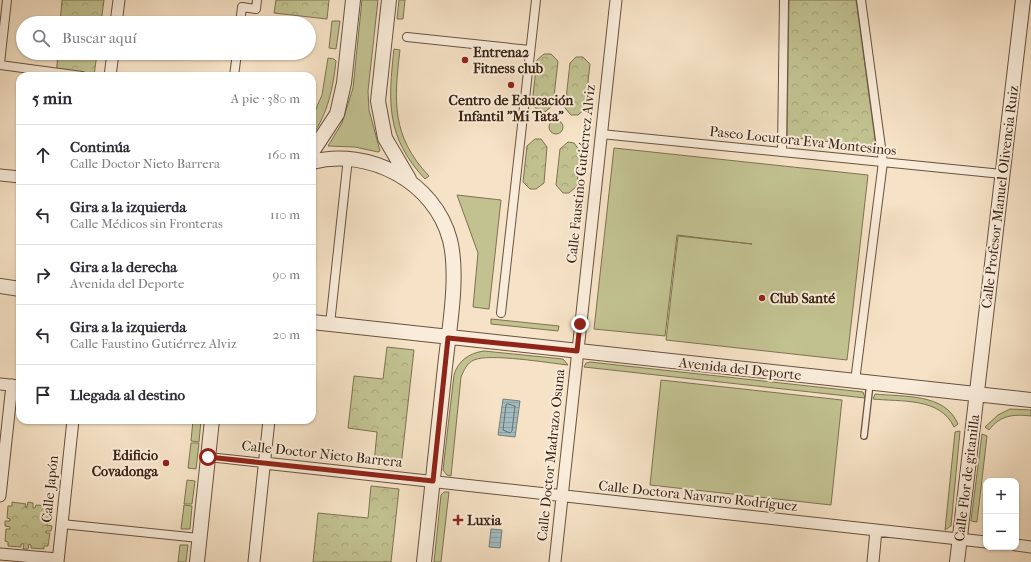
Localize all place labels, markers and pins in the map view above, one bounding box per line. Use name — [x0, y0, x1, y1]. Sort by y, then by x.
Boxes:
place label: Entrena2 Fitness club — [472, 44, 544, 77]
marker: Entrena2 Fitness club — [460, 55, 470, 65]
marker: Centro de Educación Infantil "Mi Tata" — [506, 80, 516, 90]
place label: Centro de Educación Infantil "Mi Tata" — [449, 92, 574, 125]
place label: Club Santé — [770, 290, 835, 307]
marker: Club Santé — [757, 293, 767, 303]
place label: Edificio Covadonga — [92, 447, 159, 480]
marker: Edificio Covadonga — [161, 458, 171, 468]
place label: Luxia — [467, 512, 502, 529]
marker: Luxia — [452, 514, 464, 526]

